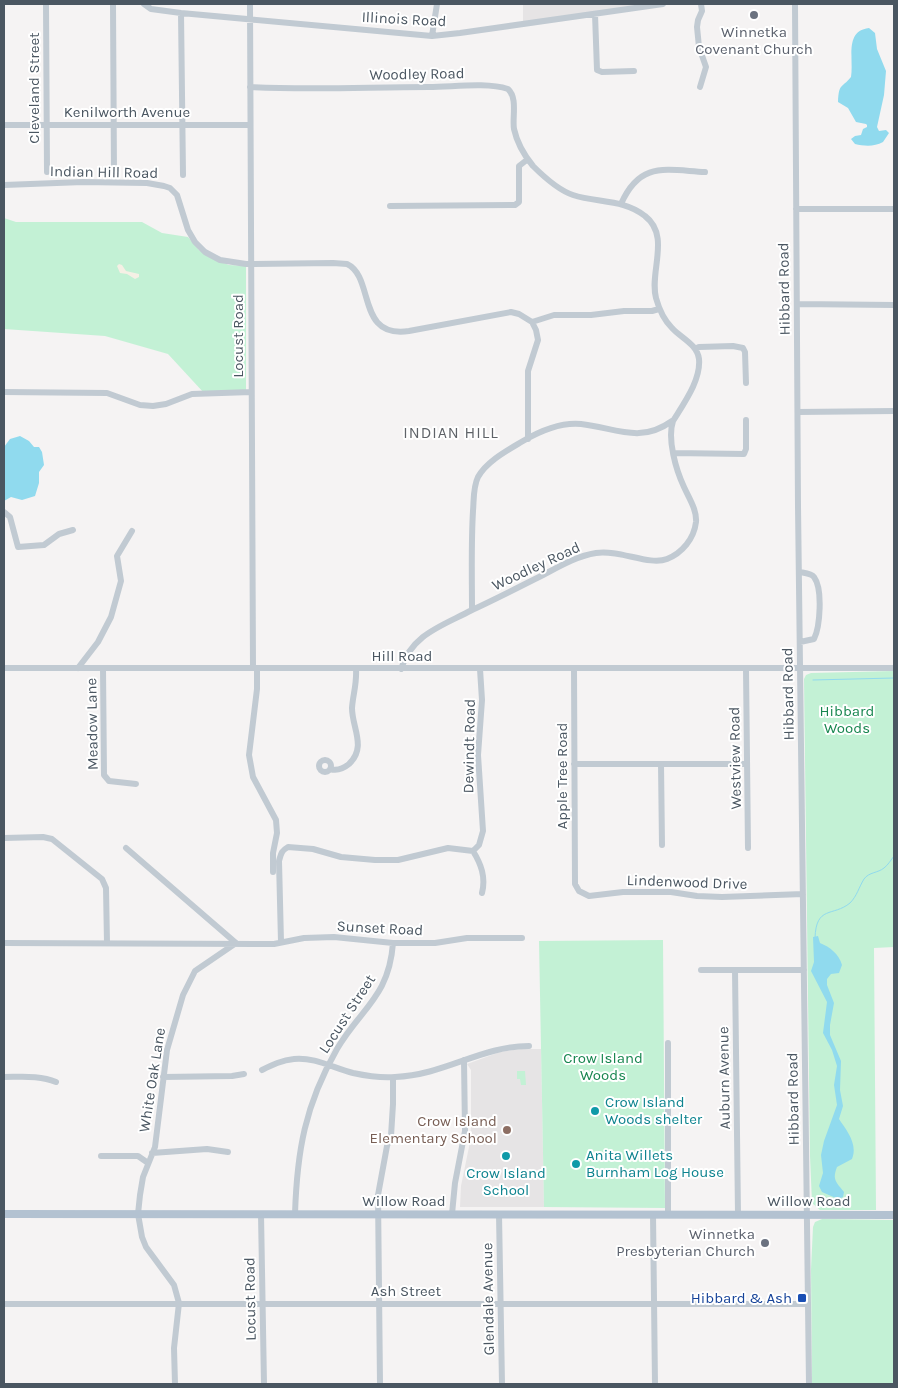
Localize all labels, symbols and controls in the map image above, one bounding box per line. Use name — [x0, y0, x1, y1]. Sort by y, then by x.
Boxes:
street label: Illinois Road — [361, 8, 447, 30]
marker: Winnetka Covenant Church — [748, 9, 760, 21]
place label: Winnetka Covenant Church — [695, 23, 813, 58]
street label: Cleveland Street — [25, 32, 43, 144]
street label: Woodley Road — [369, 64, 465, 84]
street label: Kenilworth Avenue — [64, 103, 190, 121]
street label: Indian Hill Road — [50, 162, 158, 182]
street label: Hibbard Road — [774, 242, 794, 336]
street label: Locust Road — [229, 294, 247, 378]
district label: INDIAN HILL — [403, 423, 499, 442]
street label: Woodley Road — [489, 538, 583, 594]
street label: Hill Road — [372, 647, 433, 665]
street label: Hibbard Road — [778, 647, 798, 741]
street label: Meadow Lane — [82, 678, 102, 770]
street label: Dewindt Road — [459, 699, 479, 793]
park label: Hibbard Woods — [820, 702, 874, 737]
street label: Westview Road — [725, 706, 745, 810]
street label: Apple Tree Road — [553, 723, 571, 829]
street label: Lindenwood Drive — [626, 871, 748, 893]
street label: Sunset Road — [336, 917, 424, 939]
street label: Locust Street — [315, 971, 379, 1057]
street label: White Oak Lane — [135, 1026, 169, 1134]
street label: Auburn Avenue — [714, 1026, 734, 1130]
park label: Crow Island Woods — [563, 1049, 643, 1084]
street label: Hibbard Road — [783, 1052, 803, 1146]
place label: Crow Island Woods shelter — [605, 1093, 703, 1128]
marker: Crow Island Woods shelter — [589, 1105, 601, 1117]
place label: Crow Island Elementary School — [370, 1112, 497, 1147]
marker: Crow Island Elementary School — [501, 1124, 513, 1136]
place label: Anita Willets Burnham Log House — [586, 1146, 724, 1181]
marker: Crow Island School — [500, 1150, 512, 1162]
marker: Anita Willets Burnham Log House — [570, 1158, 582, 1170]
place label: Crow Island School — [466, 1164, 546, 1199]
street label: Willow Road — [362, 1192, 446, 1210]
street label: Willow Road — [767, 1192, 851, 1210]
place label: Winnetka Presbyterian Church — [616, 1225, 755, 1260]
marker: Winnetka Presbyterian Church — [759, 1237, 771, 1249]
street label: Glendale Avenue — [478, 1243, 498, 1355]
street label: Locust Road — [240, 1257, 260, 1341]
street label: Ash Street — [371, 1282, 442, 1300]
place label: Hibbard & Ash — [691, 1289, 792, 1307]
marker: Hibbard & Ash — [796, 1292, 808, 1304]

